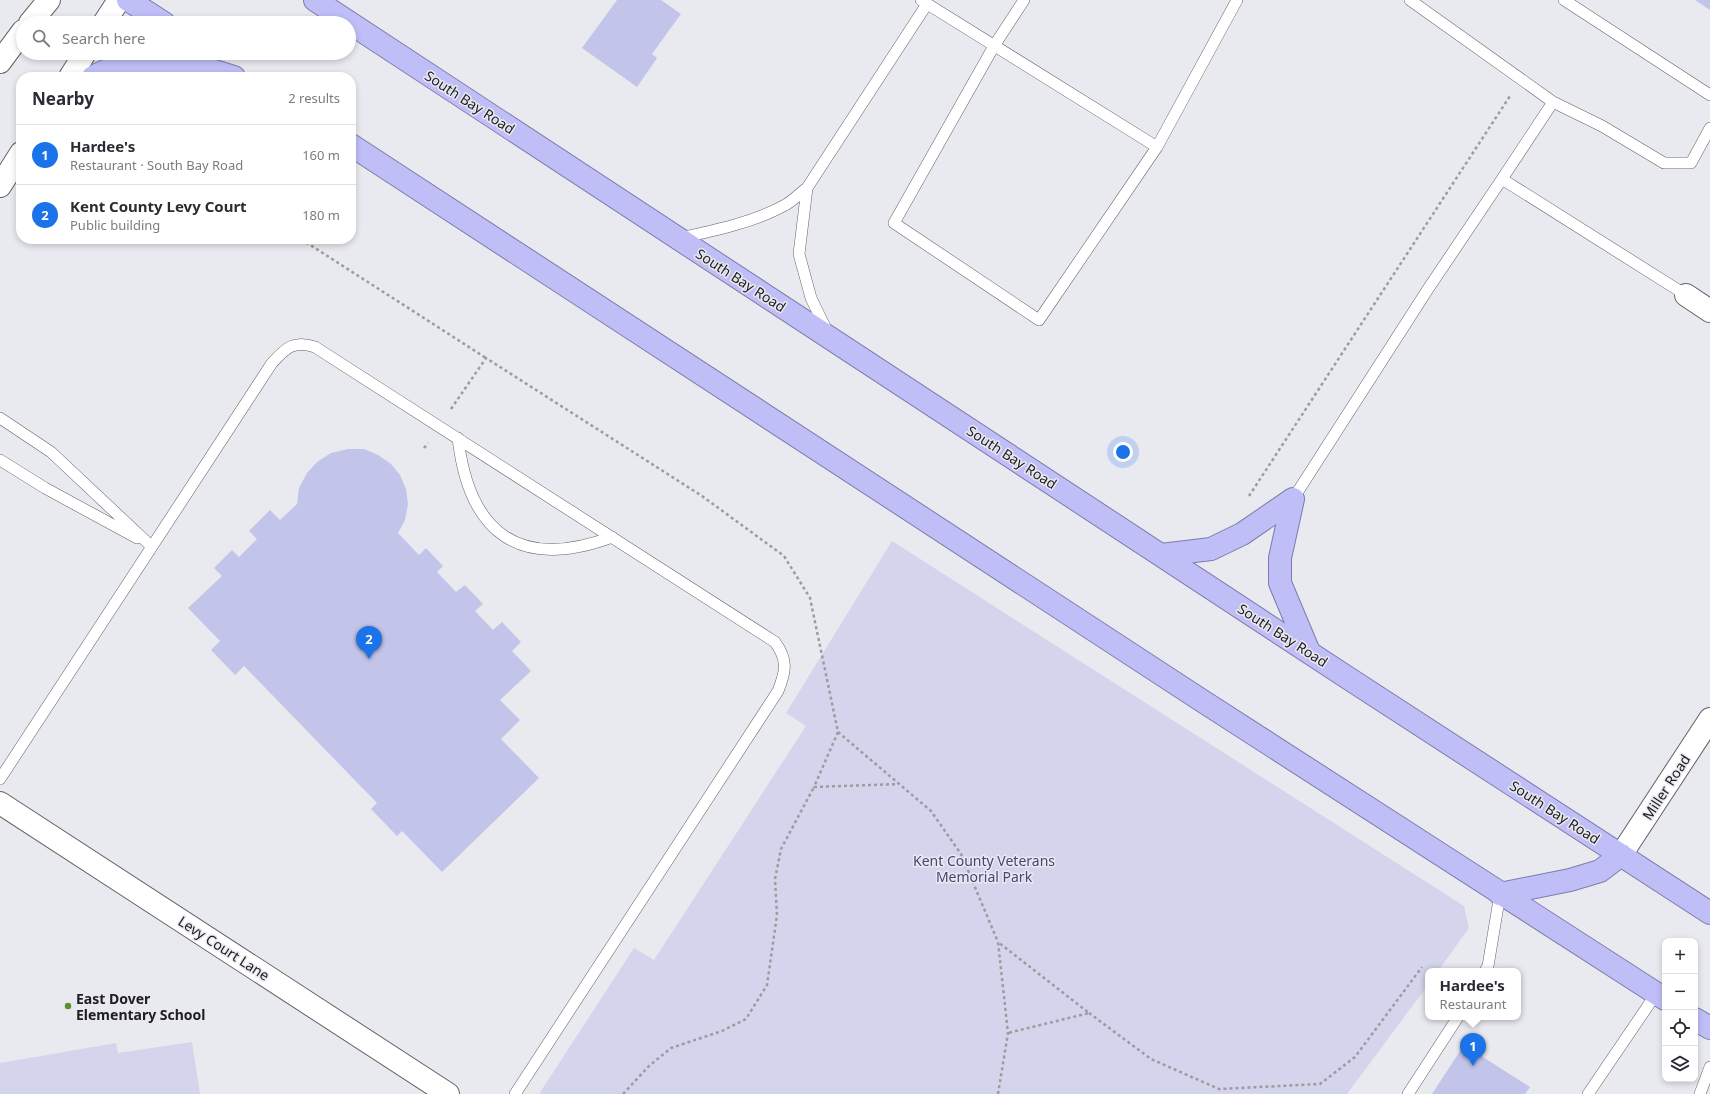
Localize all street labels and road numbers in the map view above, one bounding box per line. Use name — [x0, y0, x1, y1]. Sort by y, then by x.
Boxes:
street label: South Bay Road — [421, 66, 519, 138]
street label: South Bay Road — [692, 244, 790, 316]
street label: South Bay Road — [963, 421, 1061, 493]
street label: South Bay Road — [1234, 599, 1332, 671]
street label: Miller Road — [1638, 751, 1694, 823]
street label: South Bay Road — [1506, 776, 1604, 848]
street label: Levy Court Lane — [175, 911, 273, 985]

